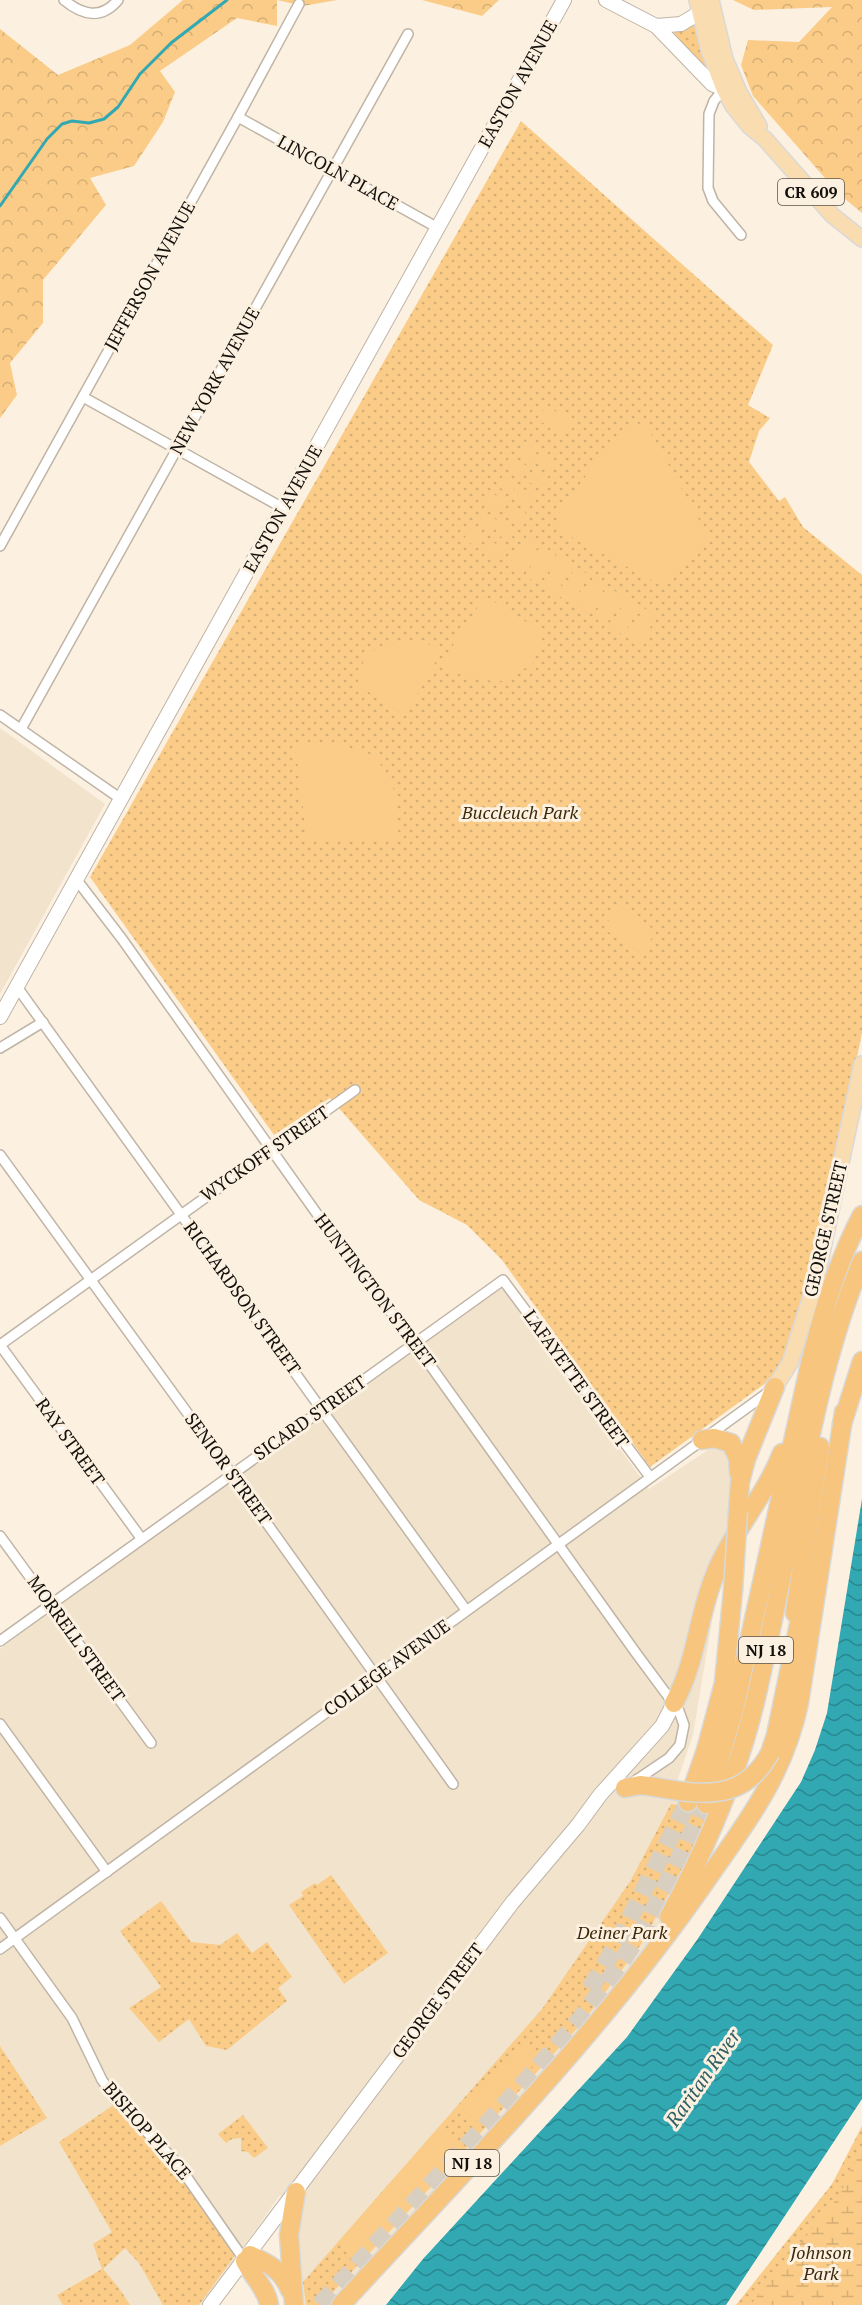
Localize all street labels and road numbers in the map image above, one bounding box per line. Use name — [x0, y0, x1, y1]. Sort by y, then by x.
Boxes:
street label: EASTON AVENUE — [472, 15, 562, 152]
street label: LINCOLN PLACE — [273, 129, 403, 215]
road number: CR 609 — [778, 179, 844, 205]
street label: JEFFERSON AVENUE — [98, 197, 200, 354]
street label: NEW YORK AVENUE — [164, 302, 265, 459]
street label: EASTON AVENUE — [237, 440, 327, 577]
street label: WYCKOFF STREET — [195, 1100, 334, 1207]
street label: GEORGE STREET — [798, 1159, 852, 1299]
street label: HUNTINGTON STREET — [310, 1208, 442, 1372]
street label: RICHARDSON STREET — [179, 1216, 307, 1379]
street label: LAFAYETTE STREET — [519, 1305, 635, 1452]
street label: SICARD STREET — [248, 1369, 371, 1465]
street label: RAY STREET — [31, 1393, 111, 1490]
street label: SENIOR STREET — [180, 1407, 278, 1529]
street label: MORRELL STREET — [23, 1570, 131, 1706]
street label: COLLEGE AVENUE — [318, 1613, 454, 1721]
road number: NJ 18 — [739, 1637, 793, 1663]
street label: GEORGE STREET — [386, 1938, 489, 2063]
street label: BISHOP PLACE — [98, 2076, 197, 2184]
road number: NJ 18 — [445, 2150, 499, 2176]

